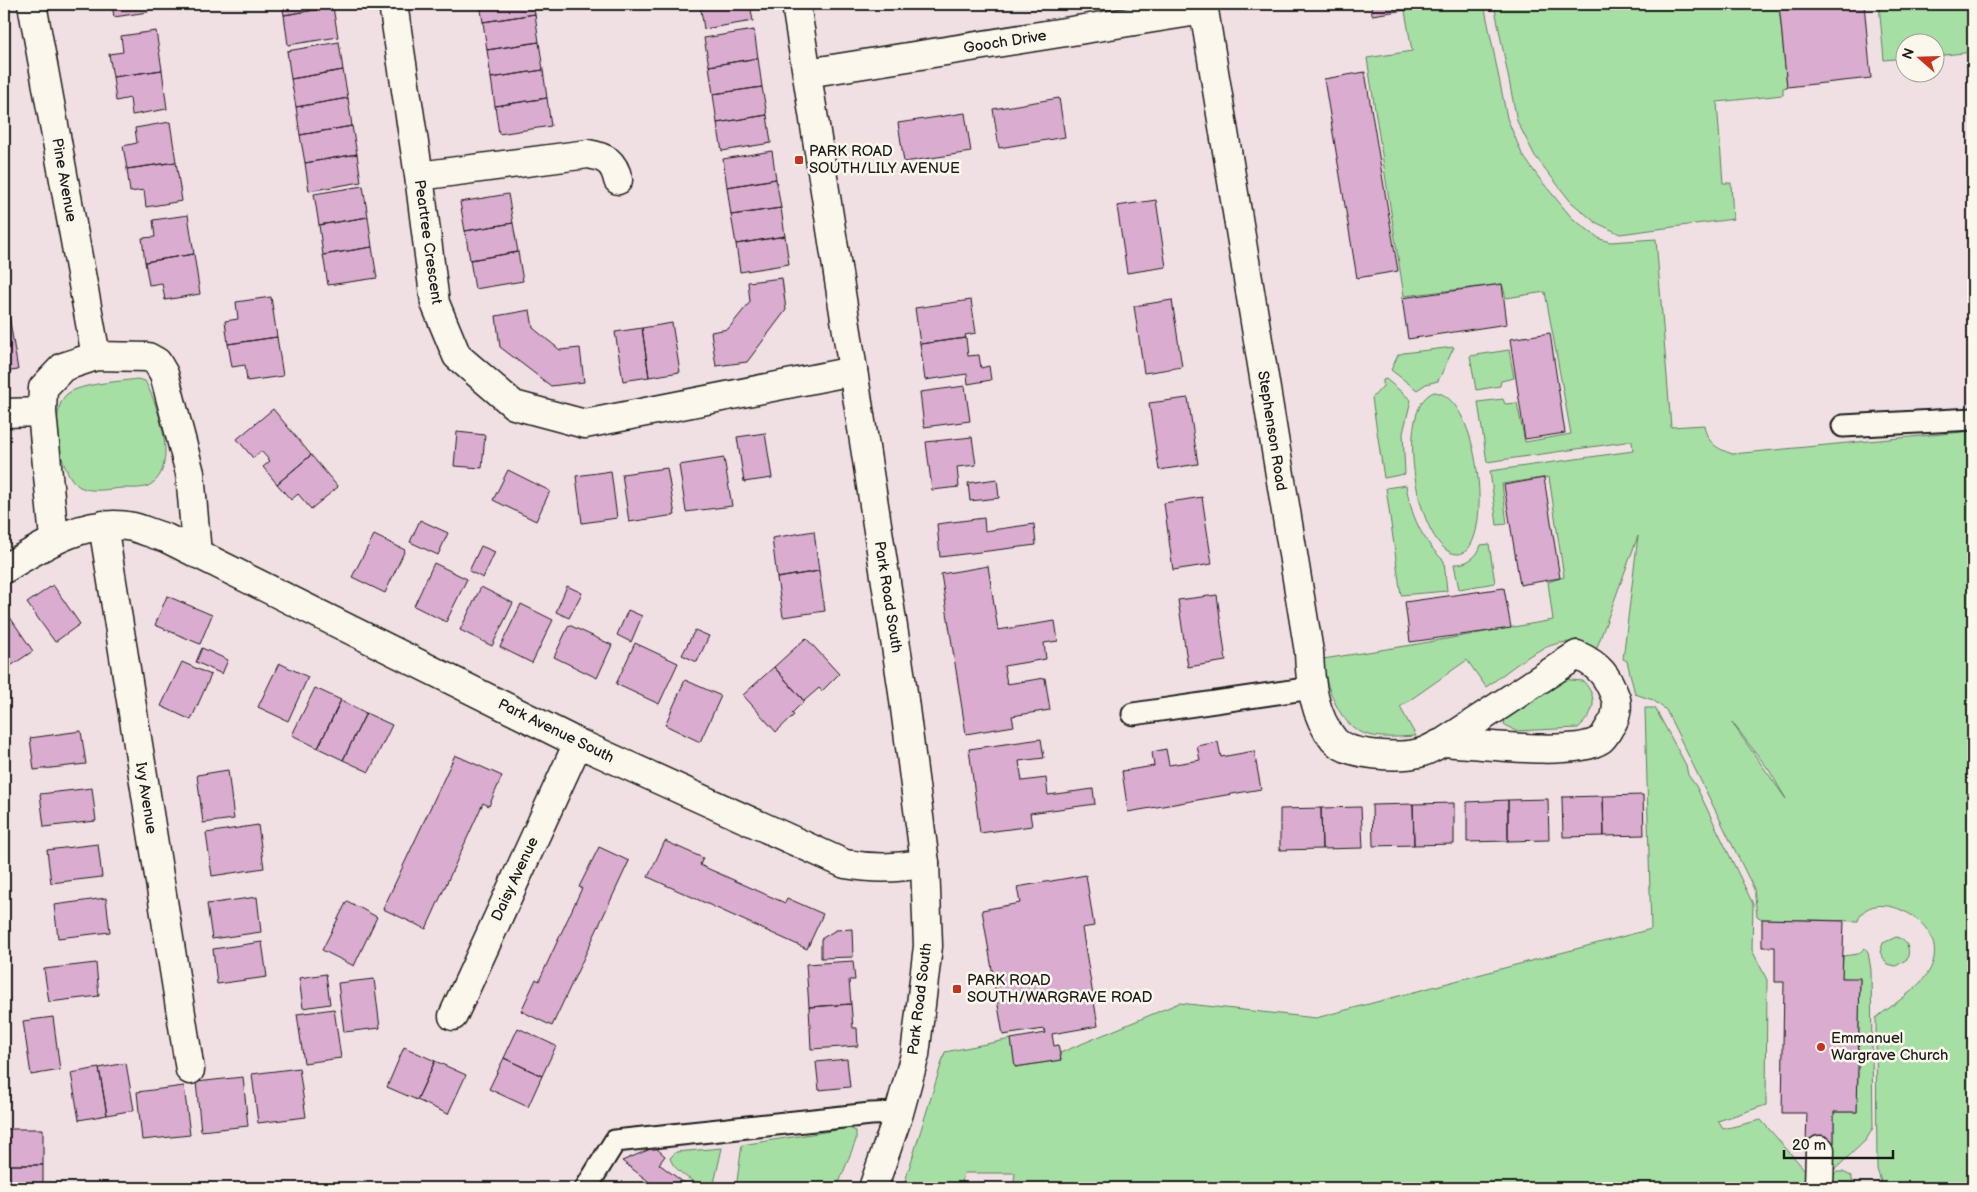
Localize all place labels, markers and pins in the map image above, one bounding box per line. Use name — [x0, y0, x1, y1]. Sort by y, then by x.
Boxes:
place label: PARK ROAD SOUTH/LILY AVENUE — [809, 142, 960, 178]
marker: PARK ROAD SOUTH/LILY AVENUE — [793, 154, 805, 166]
place label: PARK ROAD SOUTH/WARGRAVE ROAD — [967, 971, 1152, 1007]
marker: PARK ROAD SOUTH/WARGRAVE ROAD — [951, 983, 963, 995]
place label: Emmanuel Wargrave Church — [1831, 1029, 1948, 1065]
marker: Emmanuel Wargrave Church — [1815, 1041, 1827, 1053]

